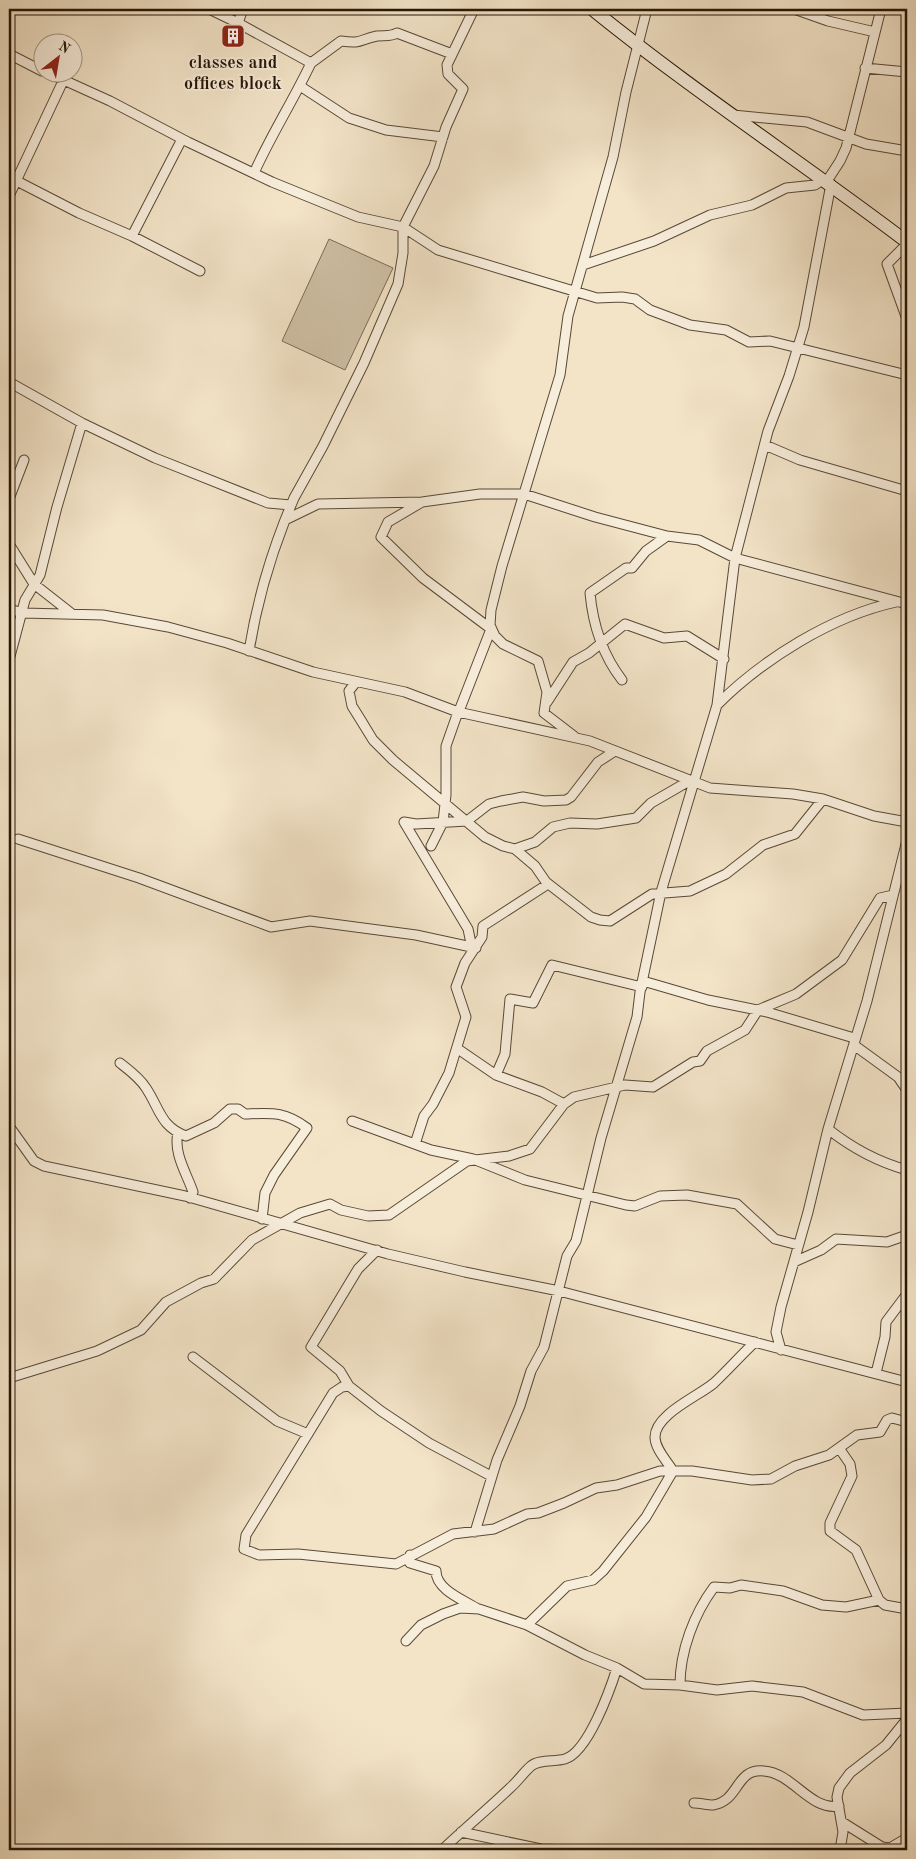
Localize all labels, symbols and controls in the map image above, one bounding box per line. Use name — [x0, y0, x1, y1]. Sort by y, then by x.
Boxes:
building icon: classes and offices block — [220, 23, 246, 49]
north arrow — [32, 32, 82, 82]
text: N — [56, 39, 73, 57]
place label: classes and offices block — [184, 54, 282, 93]

